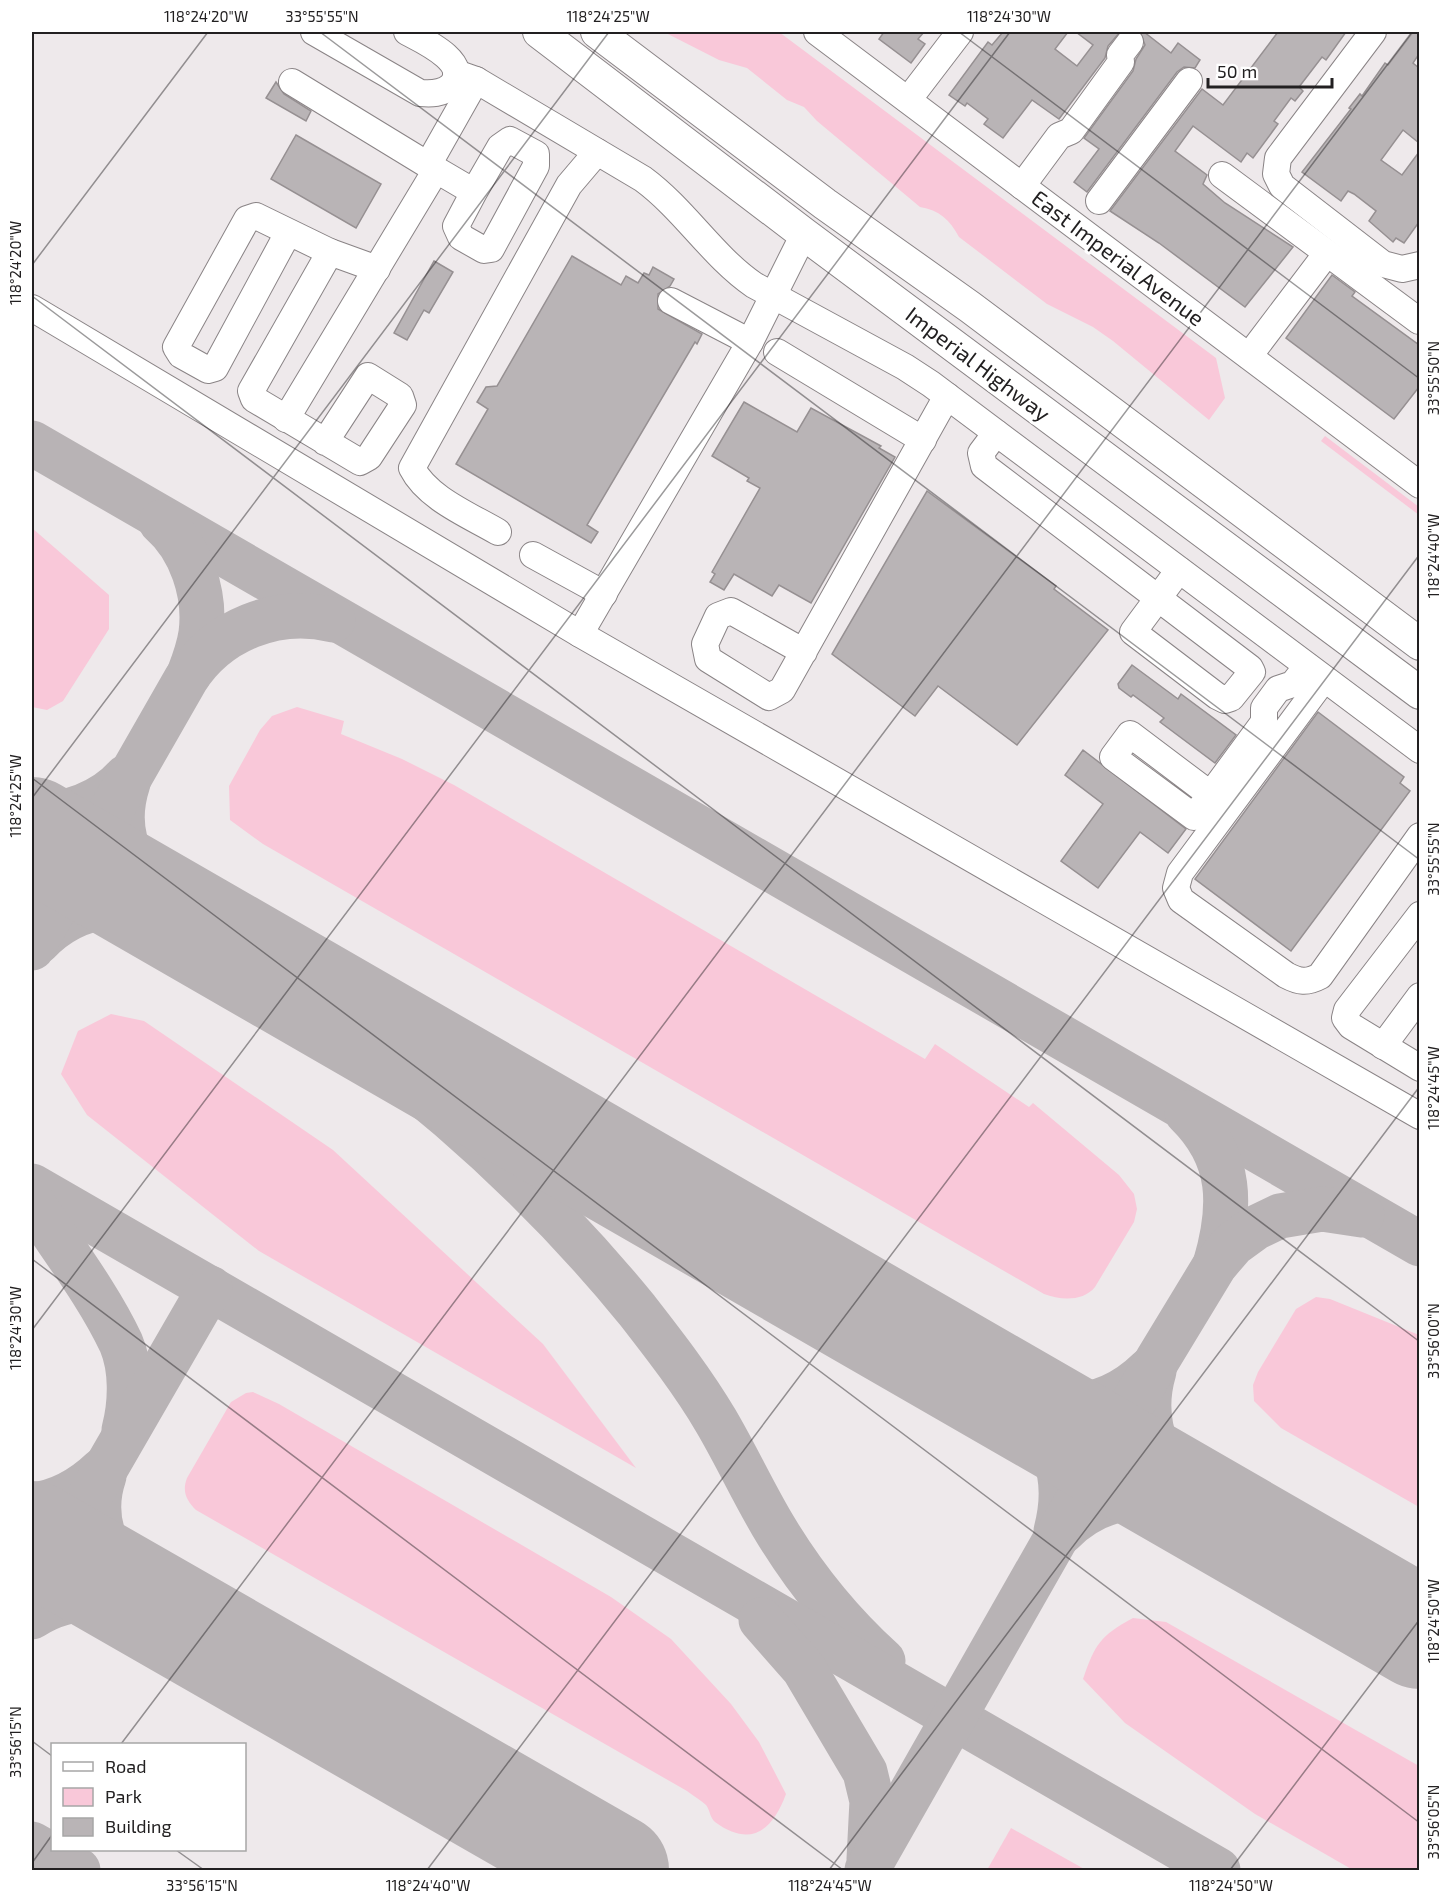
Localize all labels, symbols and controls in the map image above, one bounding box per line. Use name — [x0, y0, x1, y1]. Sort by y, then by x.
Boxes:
text: 118°24'20"W — [164, 7, 248, 25]
text: 33°55'55"N — [285, 7, 359, 25]
text: 118°24'25"W — [566, 7, 650, 25]
text: 118°24'30"W — [967, 7, 1051, 25]
scale bar — [1208, 51, 1332, 89]
text: 50 m — [1217, 60, 1257, 82]
street label: East Imperial Avenue — [1027, 184, 1210, 330]
text: 118°24'20"W — [6, 221, 24, 305]
street label: Imperial Highway — [901, 301, 1056, 426]
text: 33°55'50"N — [1424, 341, 1442, 415]
text: 118°24'40"W — [1424, 514, 1442, 598]
text: 118°24'25"W — [6, 754, 24, 838]
text: 33°55'55"N — [1424, 822, 1442, 896]
text: 118°24'45"W — [1424, 1046, 1442, 1130]
text: 118°24'30"W — [6, 1286, 24, 1370]
text: 33°56'00"N — [1424, 1303, 1442, 1379]
text: 118°24'50"W — [1424, 1579, 1442, 1663]
text: 33°56'15"N — [6, 1706, 24, 1778]
legend — [51, 1743, 246, 1851]
text: Road — [105, 1755, 146, 1777]
text: Park — [105, 1785, 142, 1807]
text: 33°56'05"N — [1424, 1785, 1442, 1859]
text: Building — [105, 1815, 172, 1837]
text: 33°56'15"N — [166, 1876, 238, 1894]
text: 118°24'40"W — [386, 1876, 470, 1894]
text: 118°24'45"W — [788, 1876, 872, 1894]
text: 118°24'50"W — [1189, 1876, 1273, 1894]

